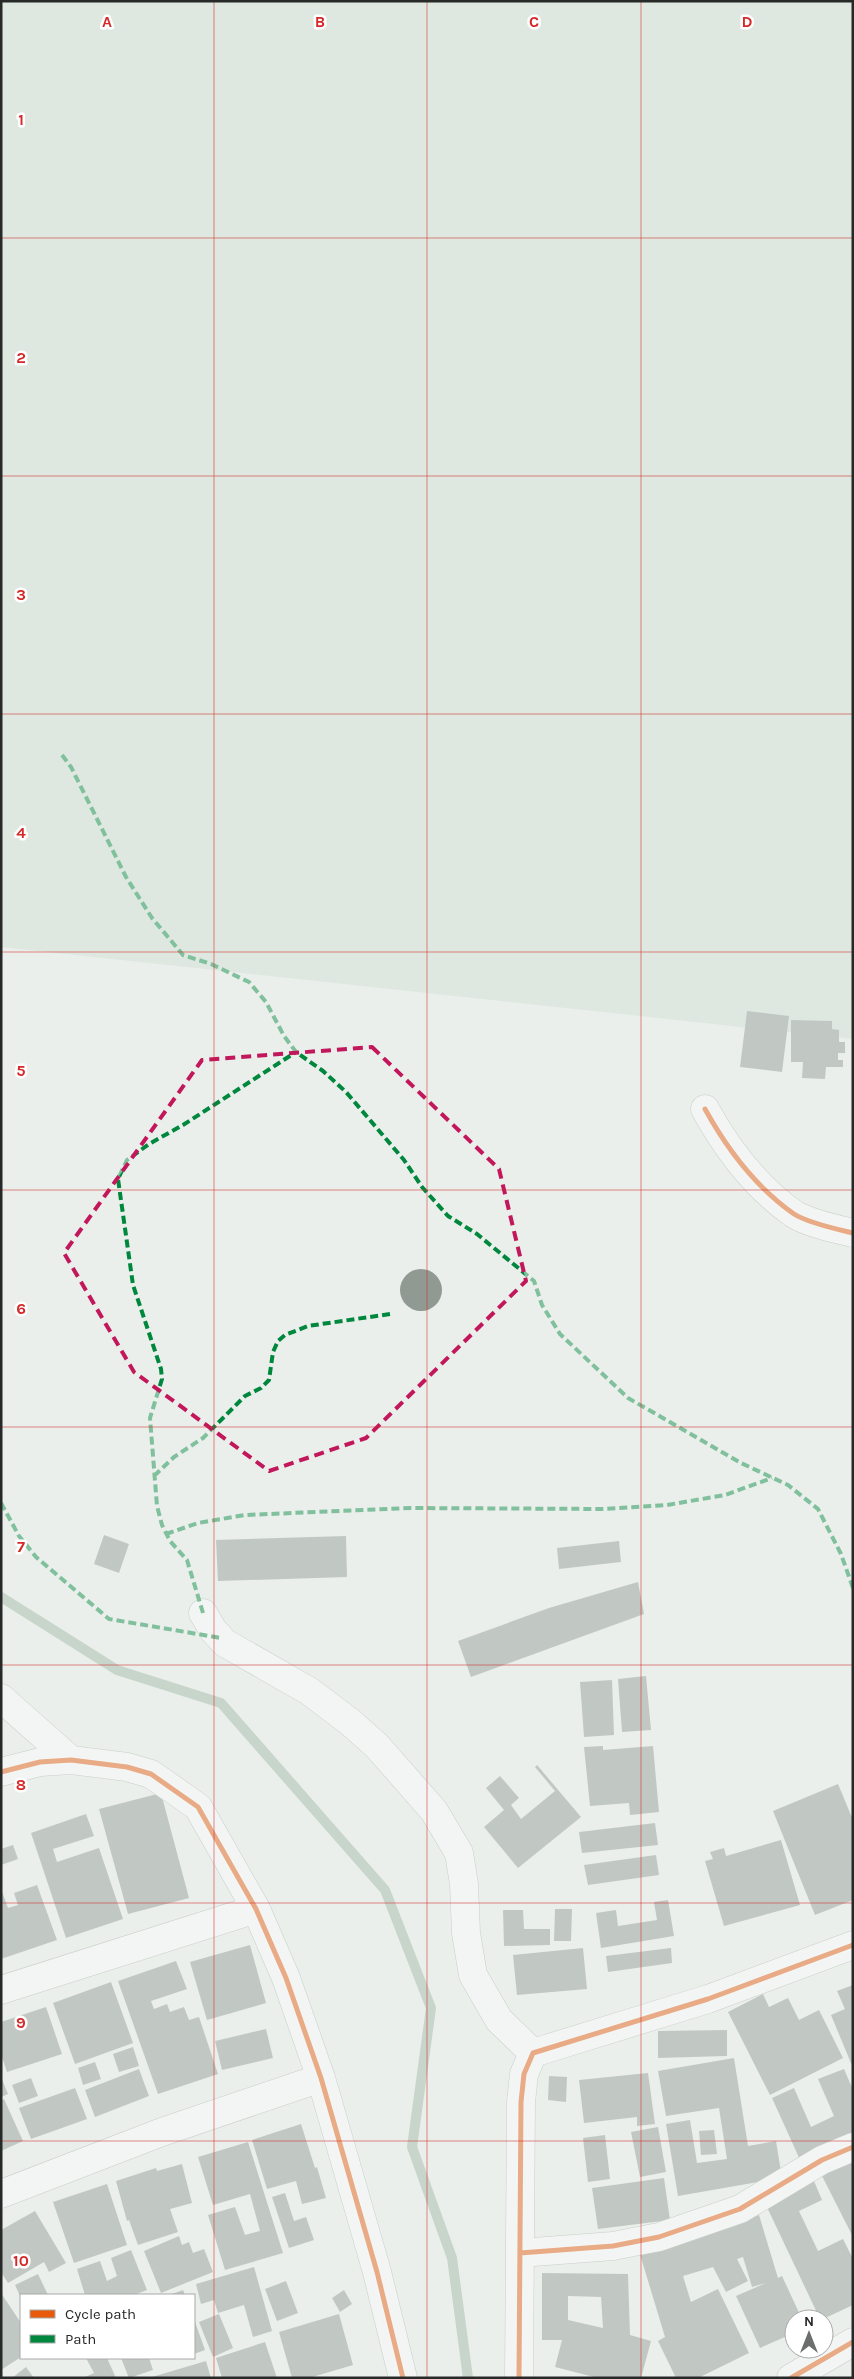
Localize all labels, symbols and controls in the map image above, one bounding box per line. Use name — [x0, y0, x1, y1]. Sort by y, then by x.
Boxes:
text: A — [102, 12, 112, 31]
text: B — [315, 12, 325, 31]
text: C — [529, 12, 539, 31]
text: D — [742, 12, 753, 31]
text: 1 — [18, 110, 24, 129]
text: 2 — [16, 348, 26, 367]
text: 3 — [16, 585, 26, 604]
text: 4 — [16, 823, 26, 842]
text: 5 — [16, 1061, 26, 1080]
text: 6 — [16, 1299, 26, 1318]
text: 7 — [17, 1537, 25, 1556]
text: 8 — [16, 1775, 26, 1794]
text: 9 — [16, 2013, 26, 2032]
text: 10 — [13, 2251, 29, 2270]
legend — [20, 2294, 195, 2359]
text: Cycle path — [65, 2305, 136, 2323]
north arrow — [784, 2309, 834, 2359]
text: N — [804, 2313, 814, 2330]
text: Path — [65, 2330, 96, 2348]

